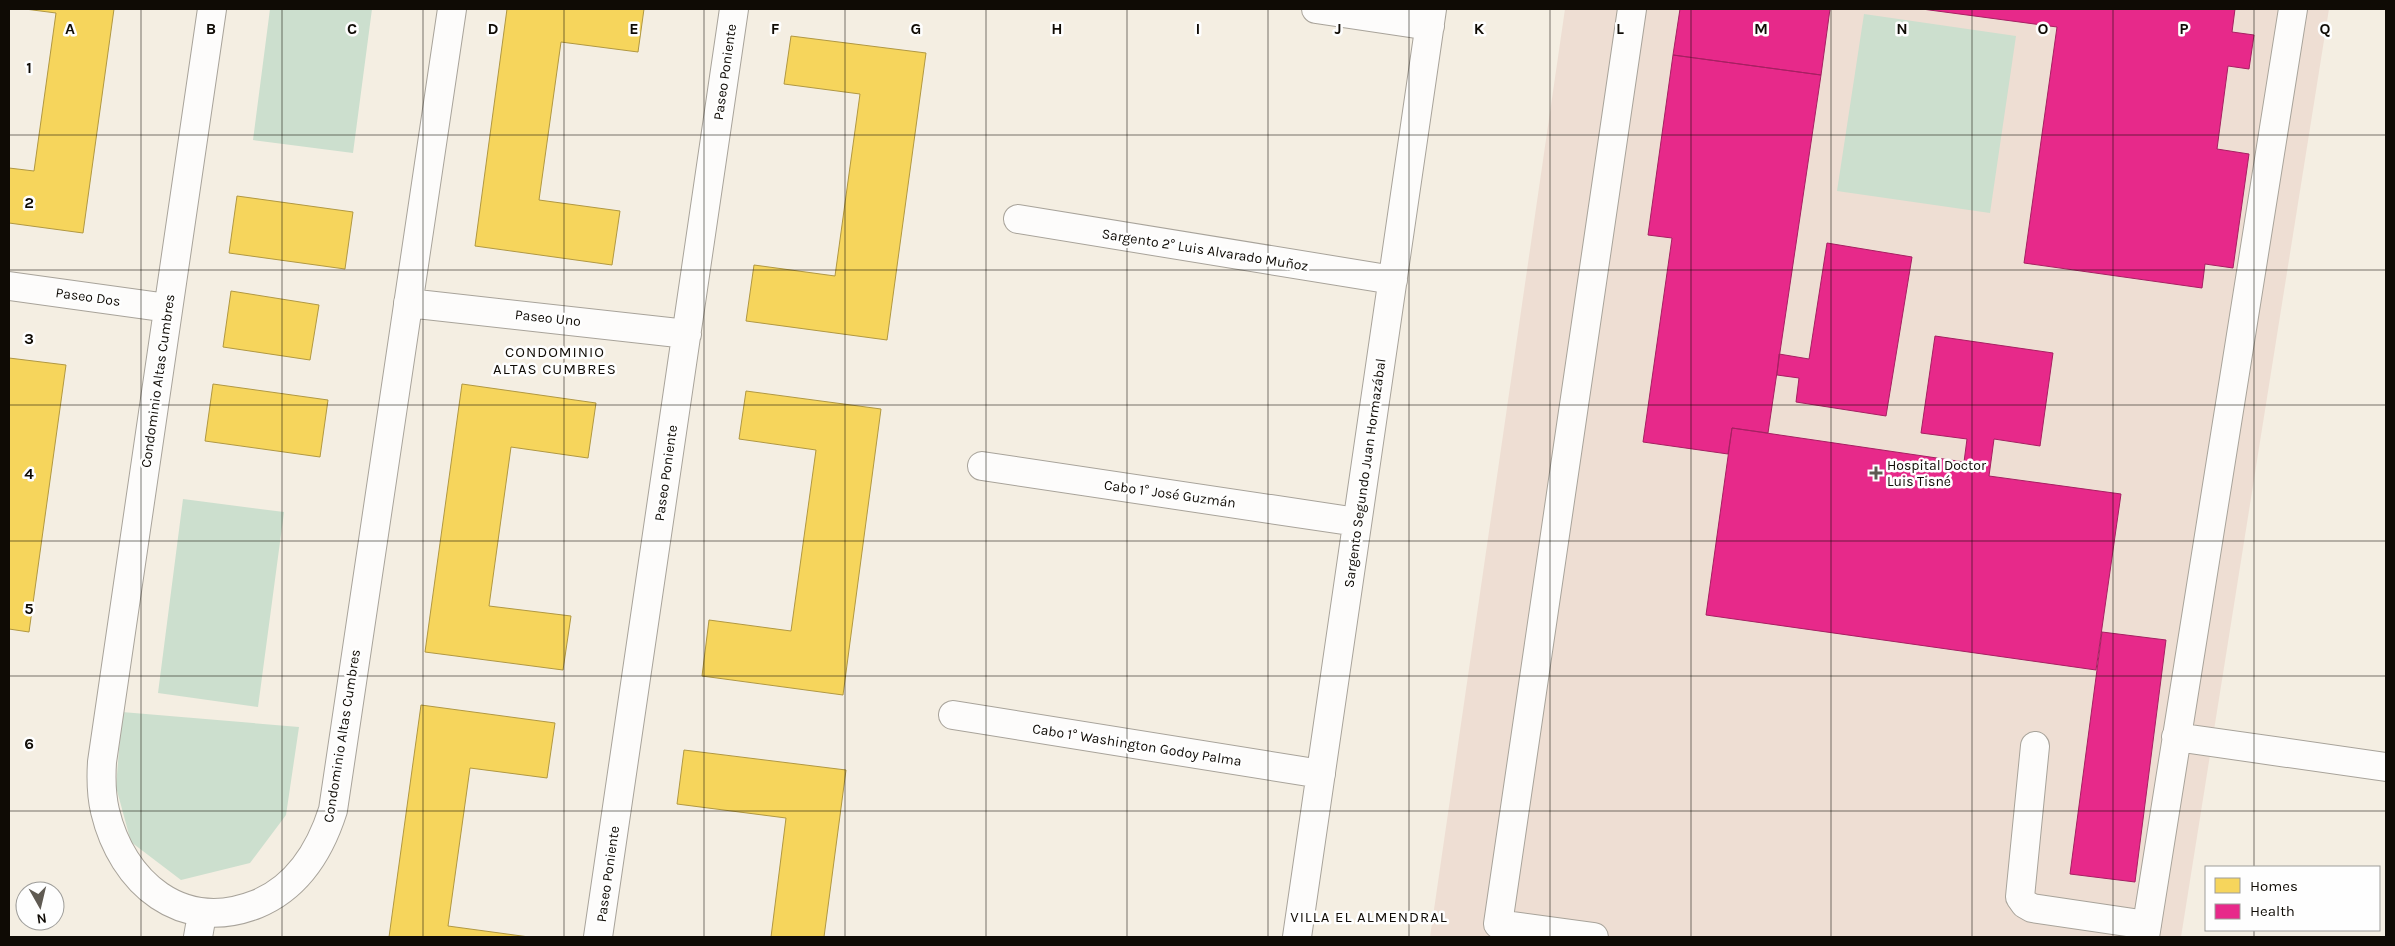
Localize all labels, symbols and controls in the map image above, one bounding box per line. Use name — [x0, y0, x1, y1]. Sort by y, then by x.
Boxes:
text: A — [65, 19, 75, 38]
text: B — [206, 19, 216, 38]
text: C — [347, 19, 357, 38]
text: D — [488, 19, 499, 38]
text: E — [629, 19, 639, 38]
text: F — [771, 19, 780, 38]
text: G — [911, 19, 921, 38]
text: H — [1051, 19, 1063, 38]
text: I — [1196, 19, 1200, 38]
text: J — [1334, 19, 1342, 38]
text: K — [1474, 19, 1485, 38]
text: L — [1616, 19, 1624, 38]
text: M — [1754, 19, 1768, 38]
text: N — [1896, 19, 1908, 38]
text: O — [2038, 19, 2049, 38]
text: P — [2179, 19, 2189, 38]
text: Q — [2320, 19, 2331, 38]
street label: Paseo Poniente — [710, 23, 740, 121]
text: 1 — [26, 58, 32, 77]
text: 2 — [24, 193, 34, 212]
street label: Sargento 2° Luis Alvarado Muñoz — [1101, 225, 1309, 275]
street label: Paseo Dos — [55, 284, 121, 310]
street label: Condominio Altas Cumbres — [137, 293, 179, 469]
street label: Paseo Uno — [514, 306, 582, 330]
text: 3 — [24, 329, 34, 348]
district label: CONDOMINIO ALTAS CUMBRES — [493, 343, 617, 378]
street label: Sargento Segundo Juan Hormazábal — [1340, 357, 1390, 589]
street label: Paseo Poniente — [651, 424, 681, 522]
place label: Hospital Doctor Luis Tisné — [1887, 457, 1987, 490]
text: 4 — [24, 464, 34, 483]
marker: Hospital Doctor Luis Tisné — [1869, 466, 1883, 480]
street label: Cabo 1° José Guzmán — [1103, 476, 1237, 512]
text: 5 — [24, 599, 34, 618]
street label: Condominio Altas Cumbres — [320, 648, 364, 824]
street label: Cabo 1° Washington Godoy Palma — [1031, 720, 1243, 770]
text: 6 — [24, 734, 34, 753]
street label: Paseo Poniente — [593, 825, 623, 923]
legend — [2205, 866, 2380, 931]
text: Homes — [2250, 877, 2298, 895]
north arrow — [15, 881, 65, 931]
text: Health — [2250, 902, 2295, 920]
district label: VILLA EL ALMENDRAL — [1290, 908, 1448, 926]
text: N — [36, 909, 48, 927]

